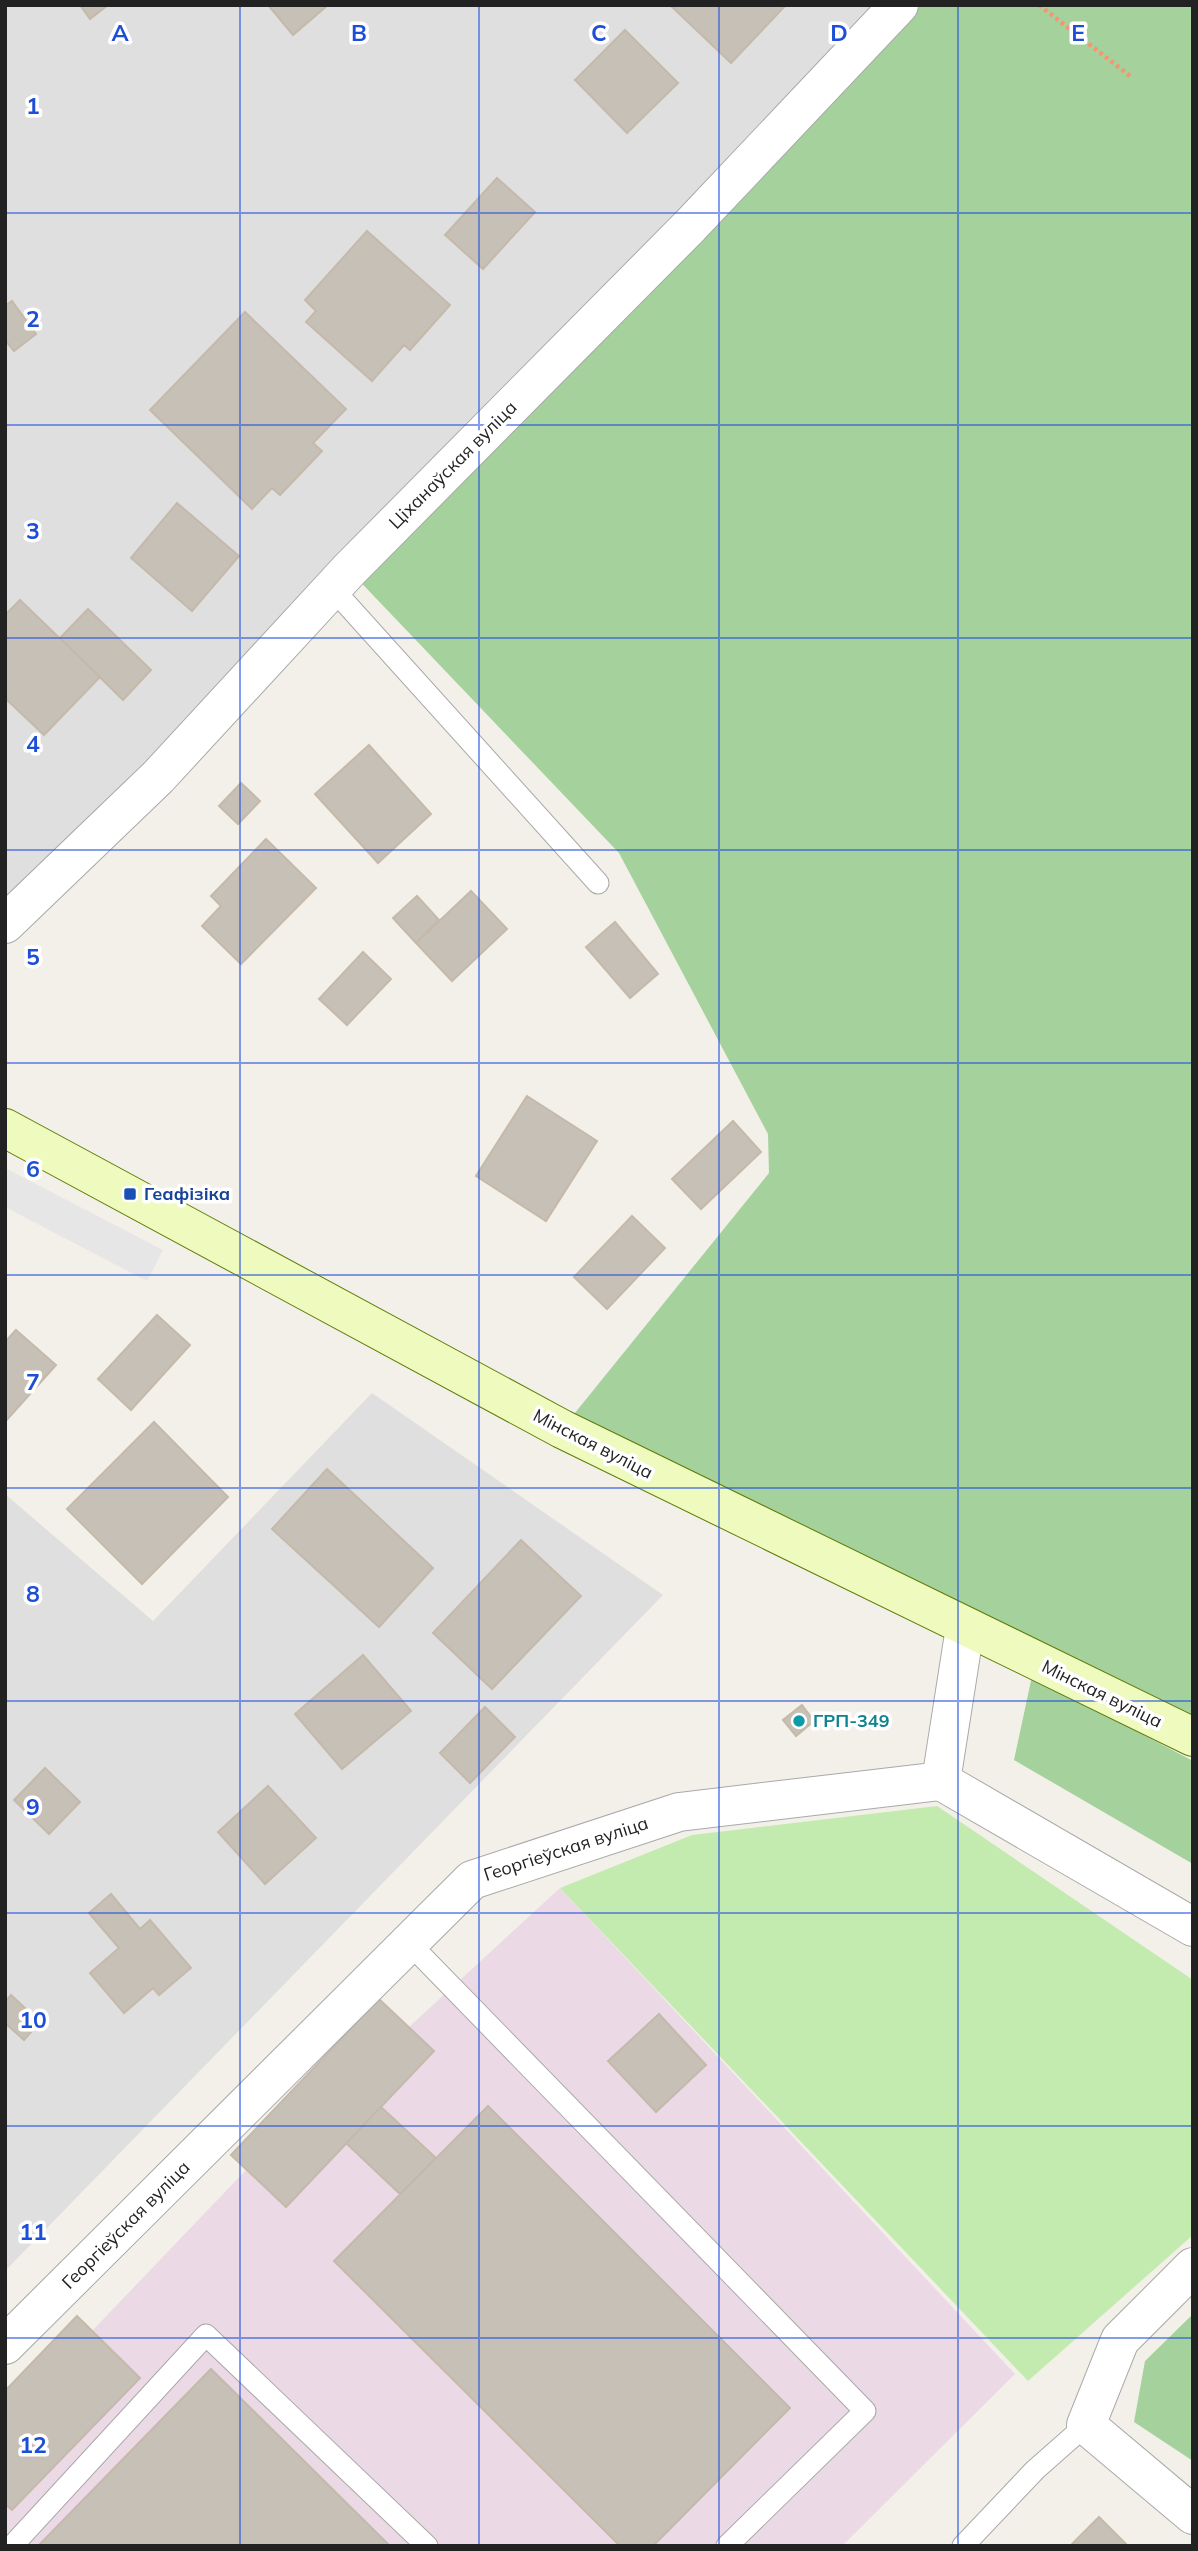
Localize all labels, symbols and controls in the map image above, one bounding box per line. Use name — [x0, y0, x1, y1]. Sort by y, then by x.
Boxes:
text: A — [111, 18, 129, 47]
text: B — [351, 18, 367, 47]
text: C — [591, 18, 607, 47]
text: D — [830, 18, 848, 47]
text: E — [1071, 18, 1085, 47]
text: 1 — [26, 91, 40, 120]
text: 2 — [26, 304, 40, 333]
street label: Ціханаўская вуліца — [384, 396, 521, 533]
text: 3 — [26, 516, 40, 545]
text: 4 — [26, 729, 40, 758]
text: 5 — [26, 942, 40, 971]
text: 6 — [26, 1154, 40, 1183]
place label: Геафізіка — [144, 1182, 230, 1205]
marker: Геафізіка — [122, 1186, 138, 1202]
text: 7 — [26, 1367, 40, 1396]
street label: Мінская вуліца — [530, 1404, 657, 1484]
text: 8 — [26, 1579, 40, 1608]
street label: Мінская вуліца — [1038, 1654, 1166, 1733]
place label: ГРП-349 — [813, 1709, 889, 1732]
marker: ГРП-349 — [791, 1713, 807, 1729]
text: 9 — [26, 1792, 40, 1821]
street label: Георгіеўская вуліца — [481, 1811, 651, 1886]
text: 10 — [19, 2005, 47, 2034]
street label: Георгіеўская вуліца — [57, 2156, 195, 2294]
text: 11 — [19, 2217, 47, 2246]
text: 12 — [19, 2430, 47, 2459]

